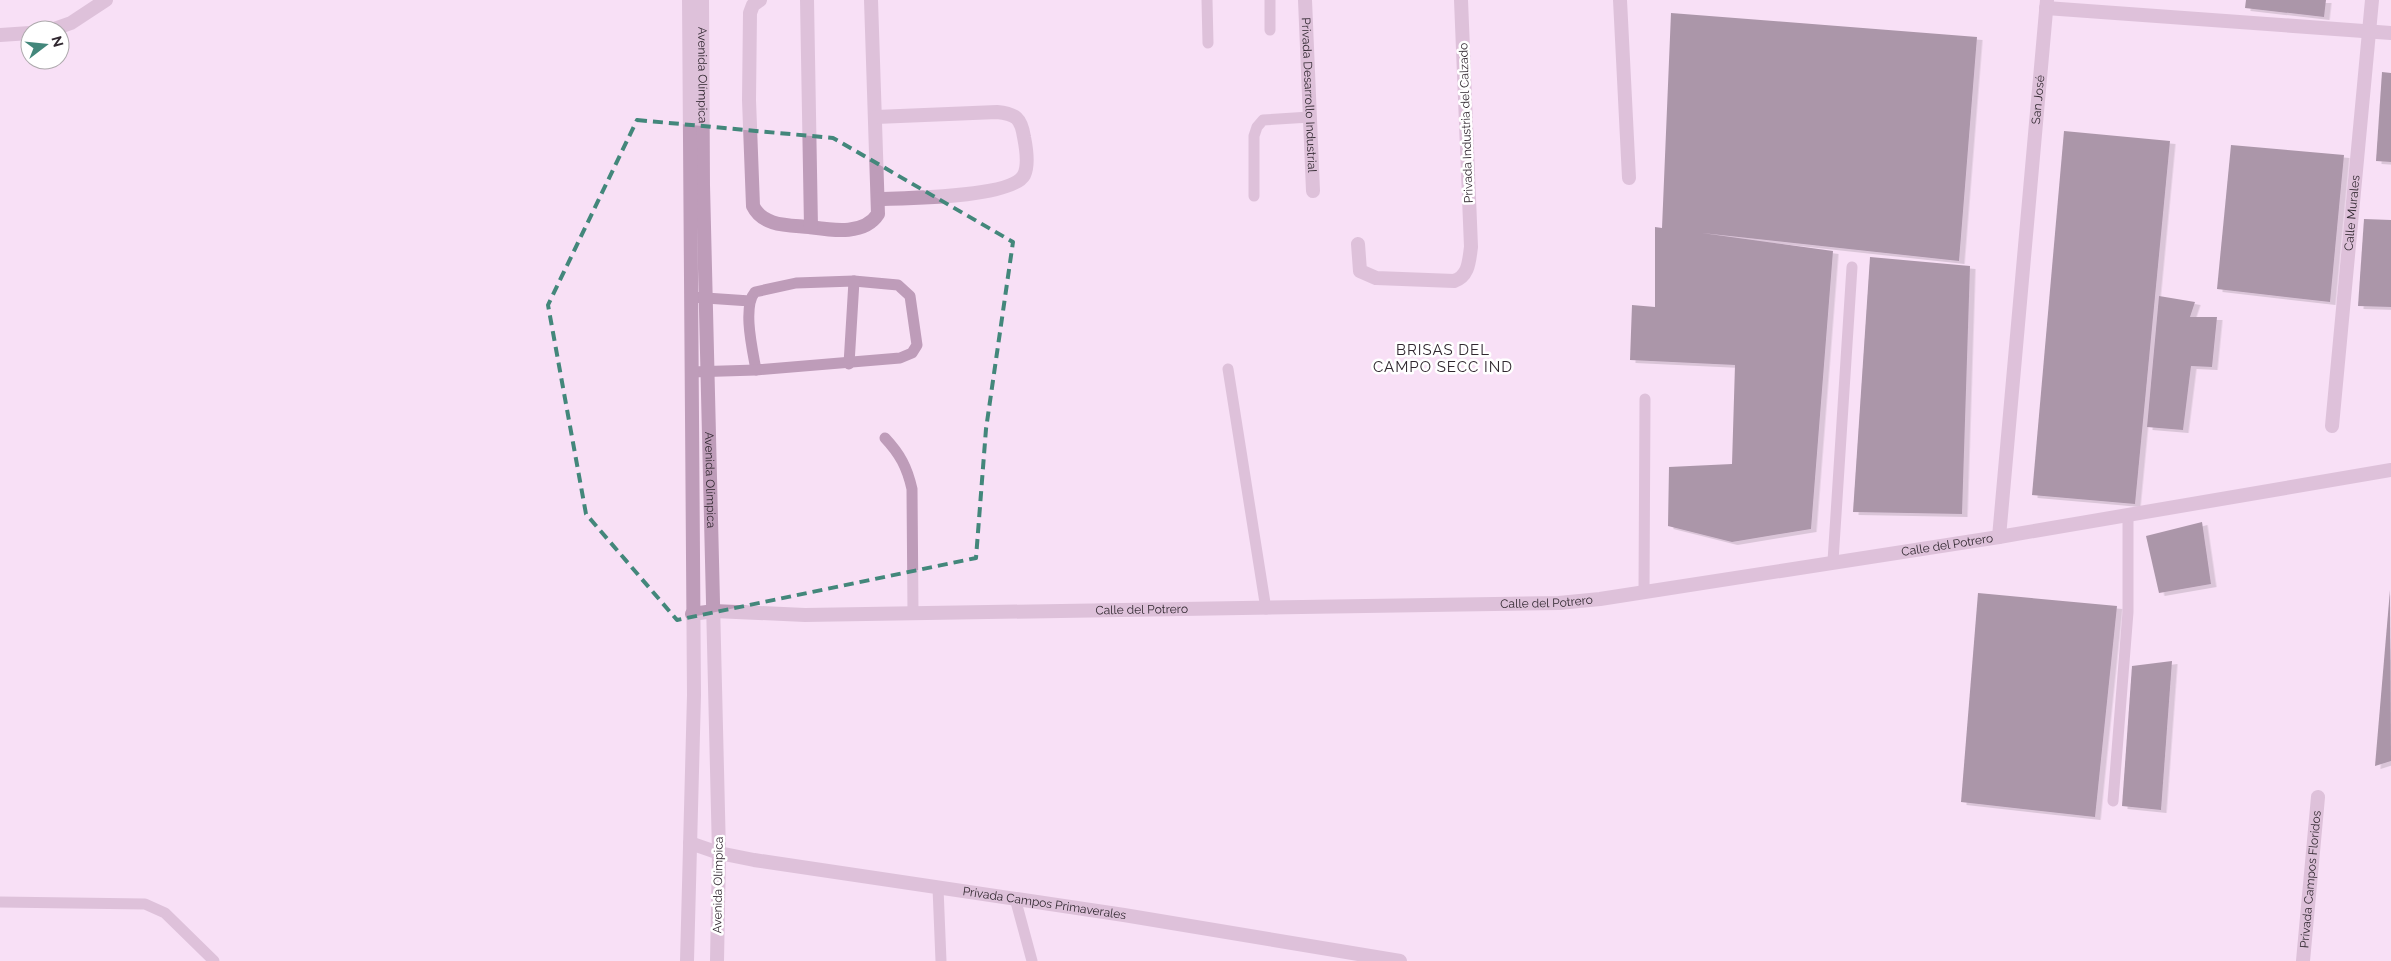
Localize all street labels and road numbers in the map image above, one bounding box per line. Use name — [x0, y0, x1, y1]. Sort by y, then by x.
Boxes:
street label: Privada Desarrollo Industrial — [1299, 17, 1319, 174]
street label: Avenida Olímpica — [695, 27, 710, 123]
street label: Privada Industria del Calzado — [1456, 43, 1476, 203]
street label: San José — [2029, 75, 2047, 125]
street label: Calle Murales — [2341, 174, 2363, 251]
street label: Avenida Olímpica — [702, 431, 718, 528]
street label: Calle del Potrero — [1900, 531, 1994, 559]
street label: Calle del Potrero — [1500, 593, 1593, 611]
street label: Calle del Potrero — [1095, 602, 1188, 617]
street label: Privada Campos Floridos — [2297, 810, 2324, 949]
street label: Avenida Olímpica — [710, 837, 726, 933]
street label: Privada Campos Primaverales — [962, 884, 1127, 922]

